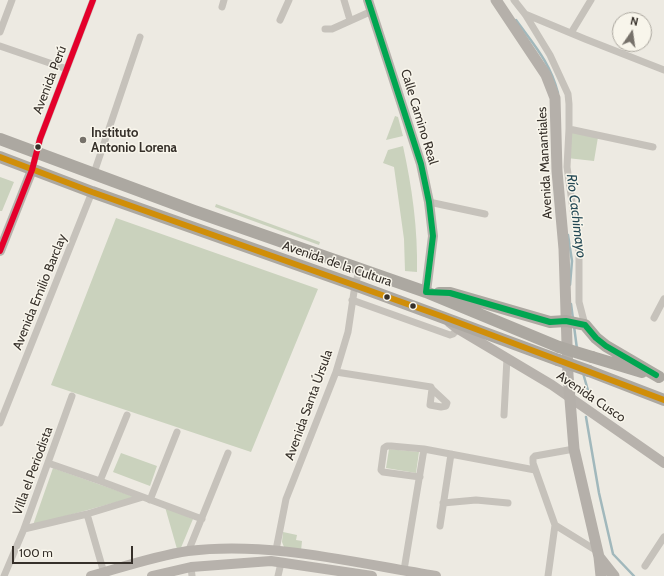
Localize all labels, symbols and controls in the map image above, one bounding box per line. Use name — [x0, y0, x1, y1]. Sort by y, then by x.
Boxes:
north arrow — [612, 12, 652, 52]
text: N — [629, 14, 640, 29]
street label: Avenida Perú — [30, 44, 70, 116]
street label: Calle Camino Real — [397, 67, 441, 167]
street label: Avenida Manantiales — [534, 106, 556, 220]
place label: Instituto Antonio Lorena — [91, 125, 177, 156]
marker: Instituto Antonio Lorena — [78, 135, 88, 145]
unlabelled marker — [33, 142, 43, 152]
water label: Río Cachimayo — [563, 173, 589, 259]
street label: Avenida Emilio Barclay — [10, 232, 70, 352]
street label: Avenida de la Cultura — [280, 238, 394, 290]
unlabelled marker — [382, 292, 392, 302]
unlabelled marker — [408, 301, 418, 311]
street label: Avenida Santa Úrsula — [282, 348, 336, 462]
street label: Avenida Cusco — [554, 368, 628, 426]
street label: Villa el Periodista — [10, 425, 56, 517]
scale bar — [14, 538, 135, 564]
text: 100 m — [19, 545, 53, 560]

